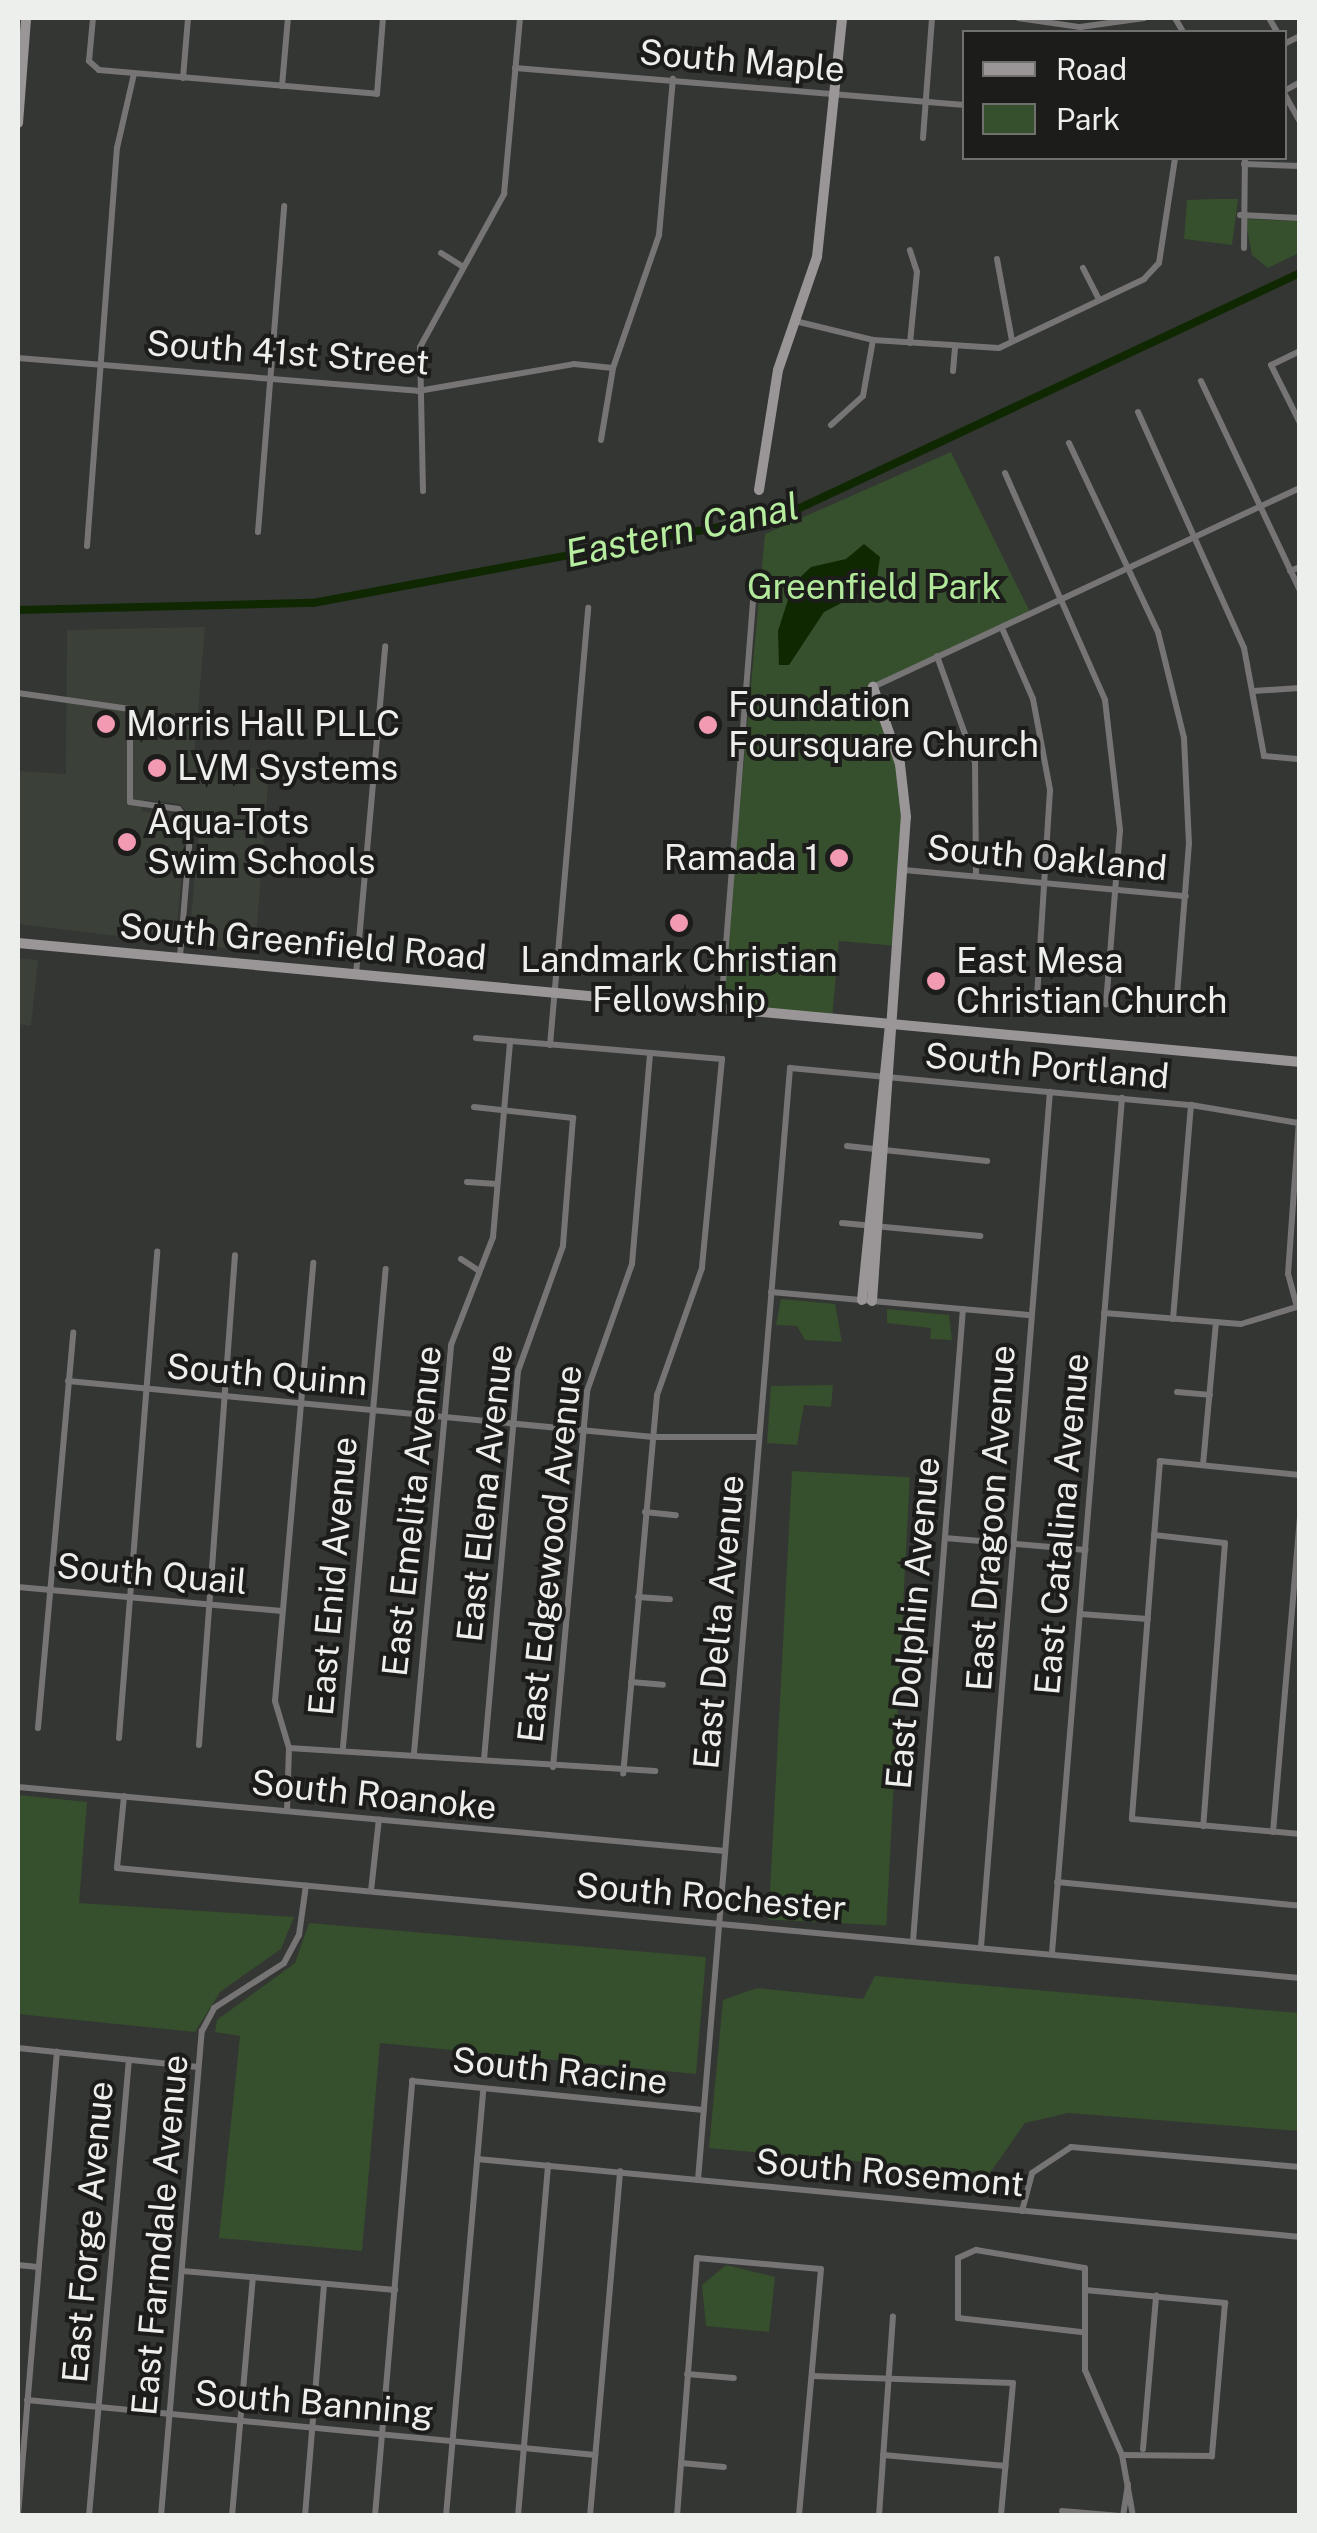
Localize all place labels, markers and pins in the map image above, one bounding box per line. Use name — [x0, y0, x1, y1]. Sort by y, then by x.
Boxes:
place label: Foundation Foursquare Church — [728, 684, 1039, 766]
place label: Morris Hall PLLC — [126, 703, 400, 745]
marker: Morris Hall PLLC — [95, 713, 117, 735]
marker: Foundation Foursquare Church — [697, 714, 719, 736]
place label: LVM Systems — [177, 747, 398, 789]
marker: LVM Systems — [146, 757, 168, 779]
place label: Aqua-Tots Swim Schools — [147, 801, 375, 883]
marker: Aqua-Tots Swim Schools — [116, 831, 138, 853]
place label: Ramada 1 — [664, 837, 819, 879]
marker: Ramada 1 — [828, 847, 850, 869]
marker: Landmark Christian Fellowship — [668, 912, 690, 934]
place label: Landmark Christian Fellowship — [520, 939, 838, 1021]
place label: East Mesa Christian Church — [956, 940, 1227, 1022]
marker: East Mesa Christian Church — [925, 970, 947, 992]

